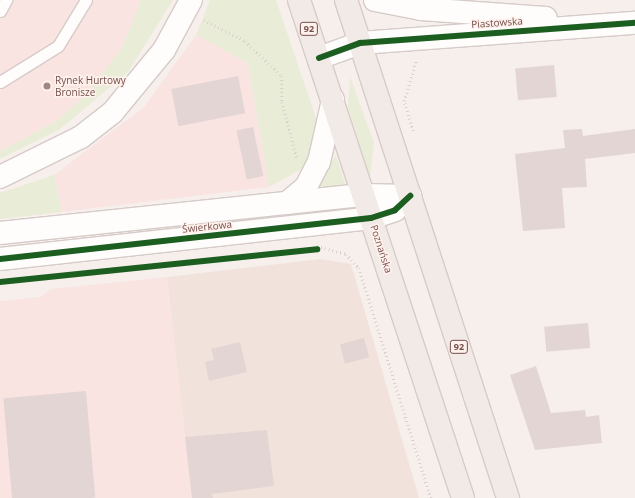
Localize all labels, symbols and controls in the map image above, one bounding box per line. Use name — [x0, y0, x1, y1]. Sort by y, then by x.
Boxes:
street label: Piastowska — [471, 15, 523, 31]
road number: 92 — [299, 22, 319, 36]
place label: Rynek Hurtowy Bronisze — [55, 74, 126, 98]
marker: Rynek Hurtowy Bronisze — [42, 81, 52, 91]
street label: Świerkowa — [181, 218, 233, 236]
street label: Poznańska — [368, 223, 394, 275]
road number: 92 — [449, 340, 469, 354]

